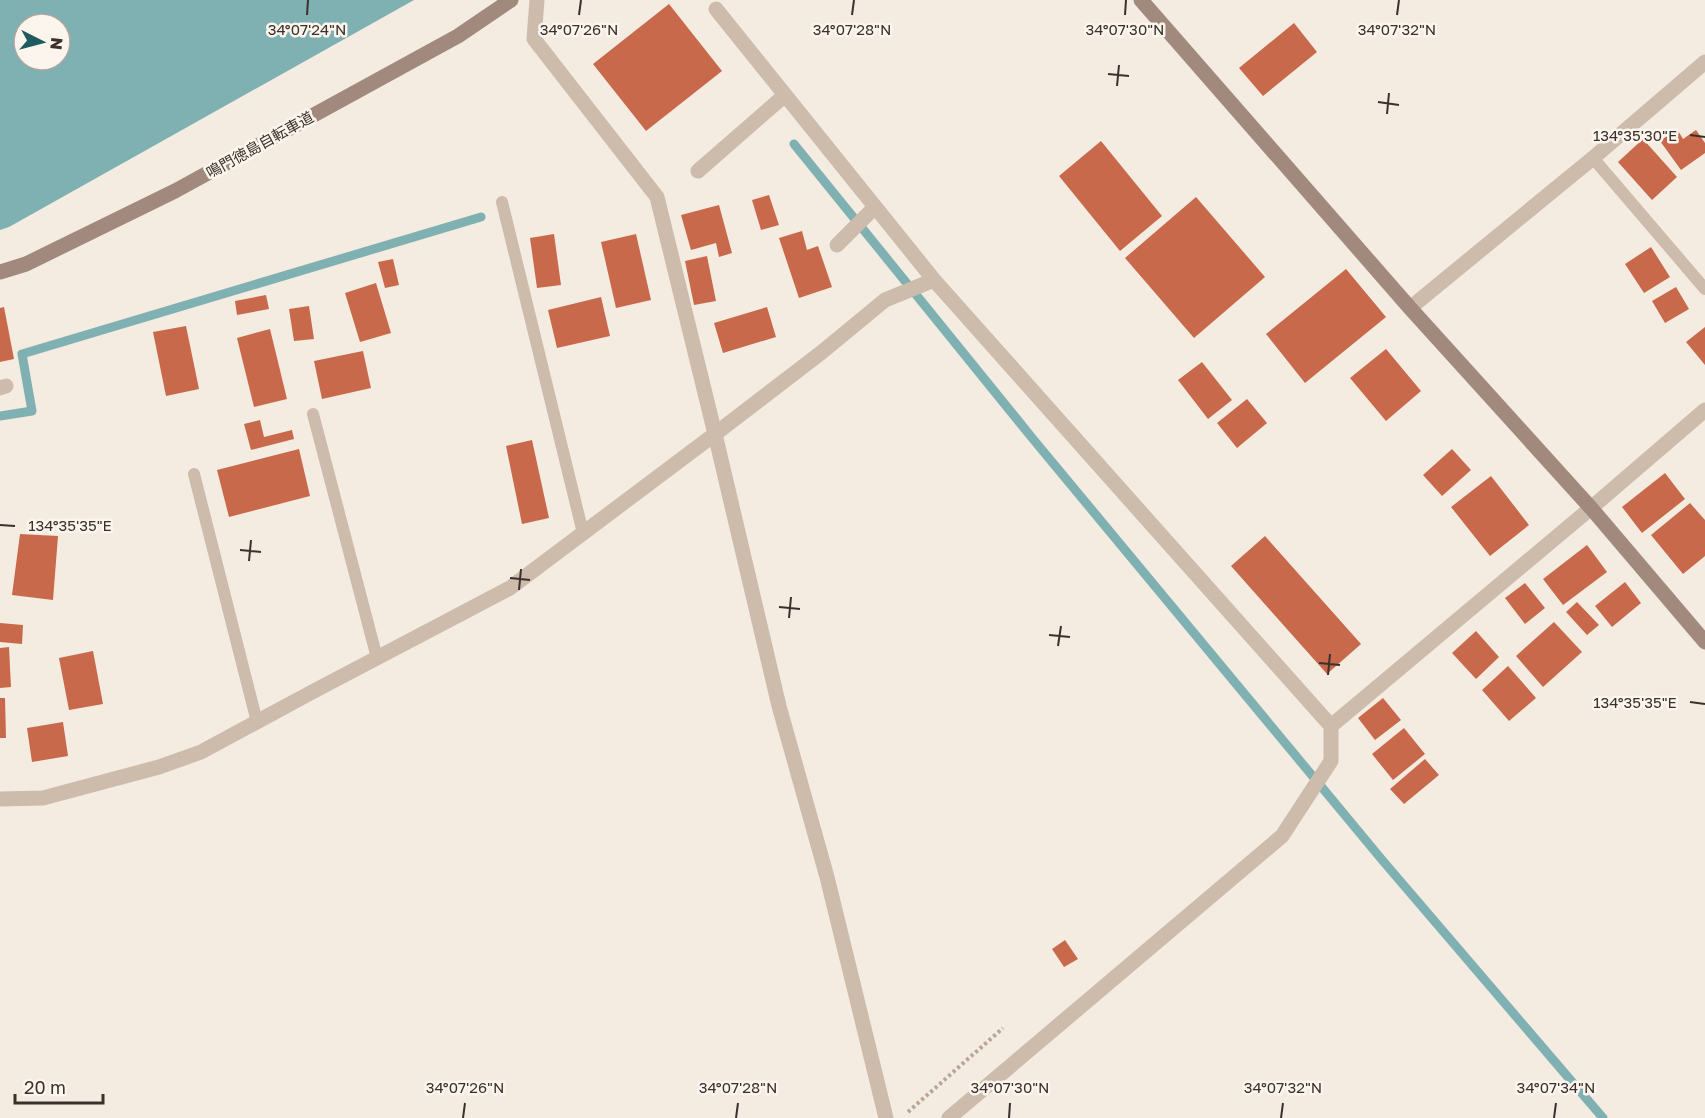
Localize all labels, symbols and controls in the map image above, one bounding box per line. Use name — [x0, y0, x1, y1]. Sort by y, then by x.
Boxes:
north arrow — [12, 12, 72, 72]
text: 34°07'24"N — [268, 20, 346, 38]
text: 34°07'26"N — [540, 20, 618, 38]
text: 34°07'28"N — [813, 20, 891, 38]
text: 34°07'30"N — [1086, 20, 1164, 38]
text: 34°07'32"N — [1358, 20, 1436, 38]
text: N — [46, 36, 67, 51]
street label: 鳴門徳島自転車道 — [203, 107, 316, 181]
text: 134°35'30"E — [1593, 126, 1677, 144]
text: 134°35'35"E — [28, 516, 112, 534]
text: 134°35'35"E — [1593, 693, 1677, 711]
scale bar — [15, 1067, 104, 1105]
text: 20 m — [24, 1076, 66, 1098]
text: 34°07'26"N — [426, 1078, 504, 1096]
text: 34°07'28"N — [699, 1078, 777, 1096]
text: 34°07'30"N — [971, 1078, 1049, 1096]
text: 34°07'32"N — [1244, 1078, 1322, 1096]
text: 34°07'34"N — [1517, 1078, 1595, 1096]

